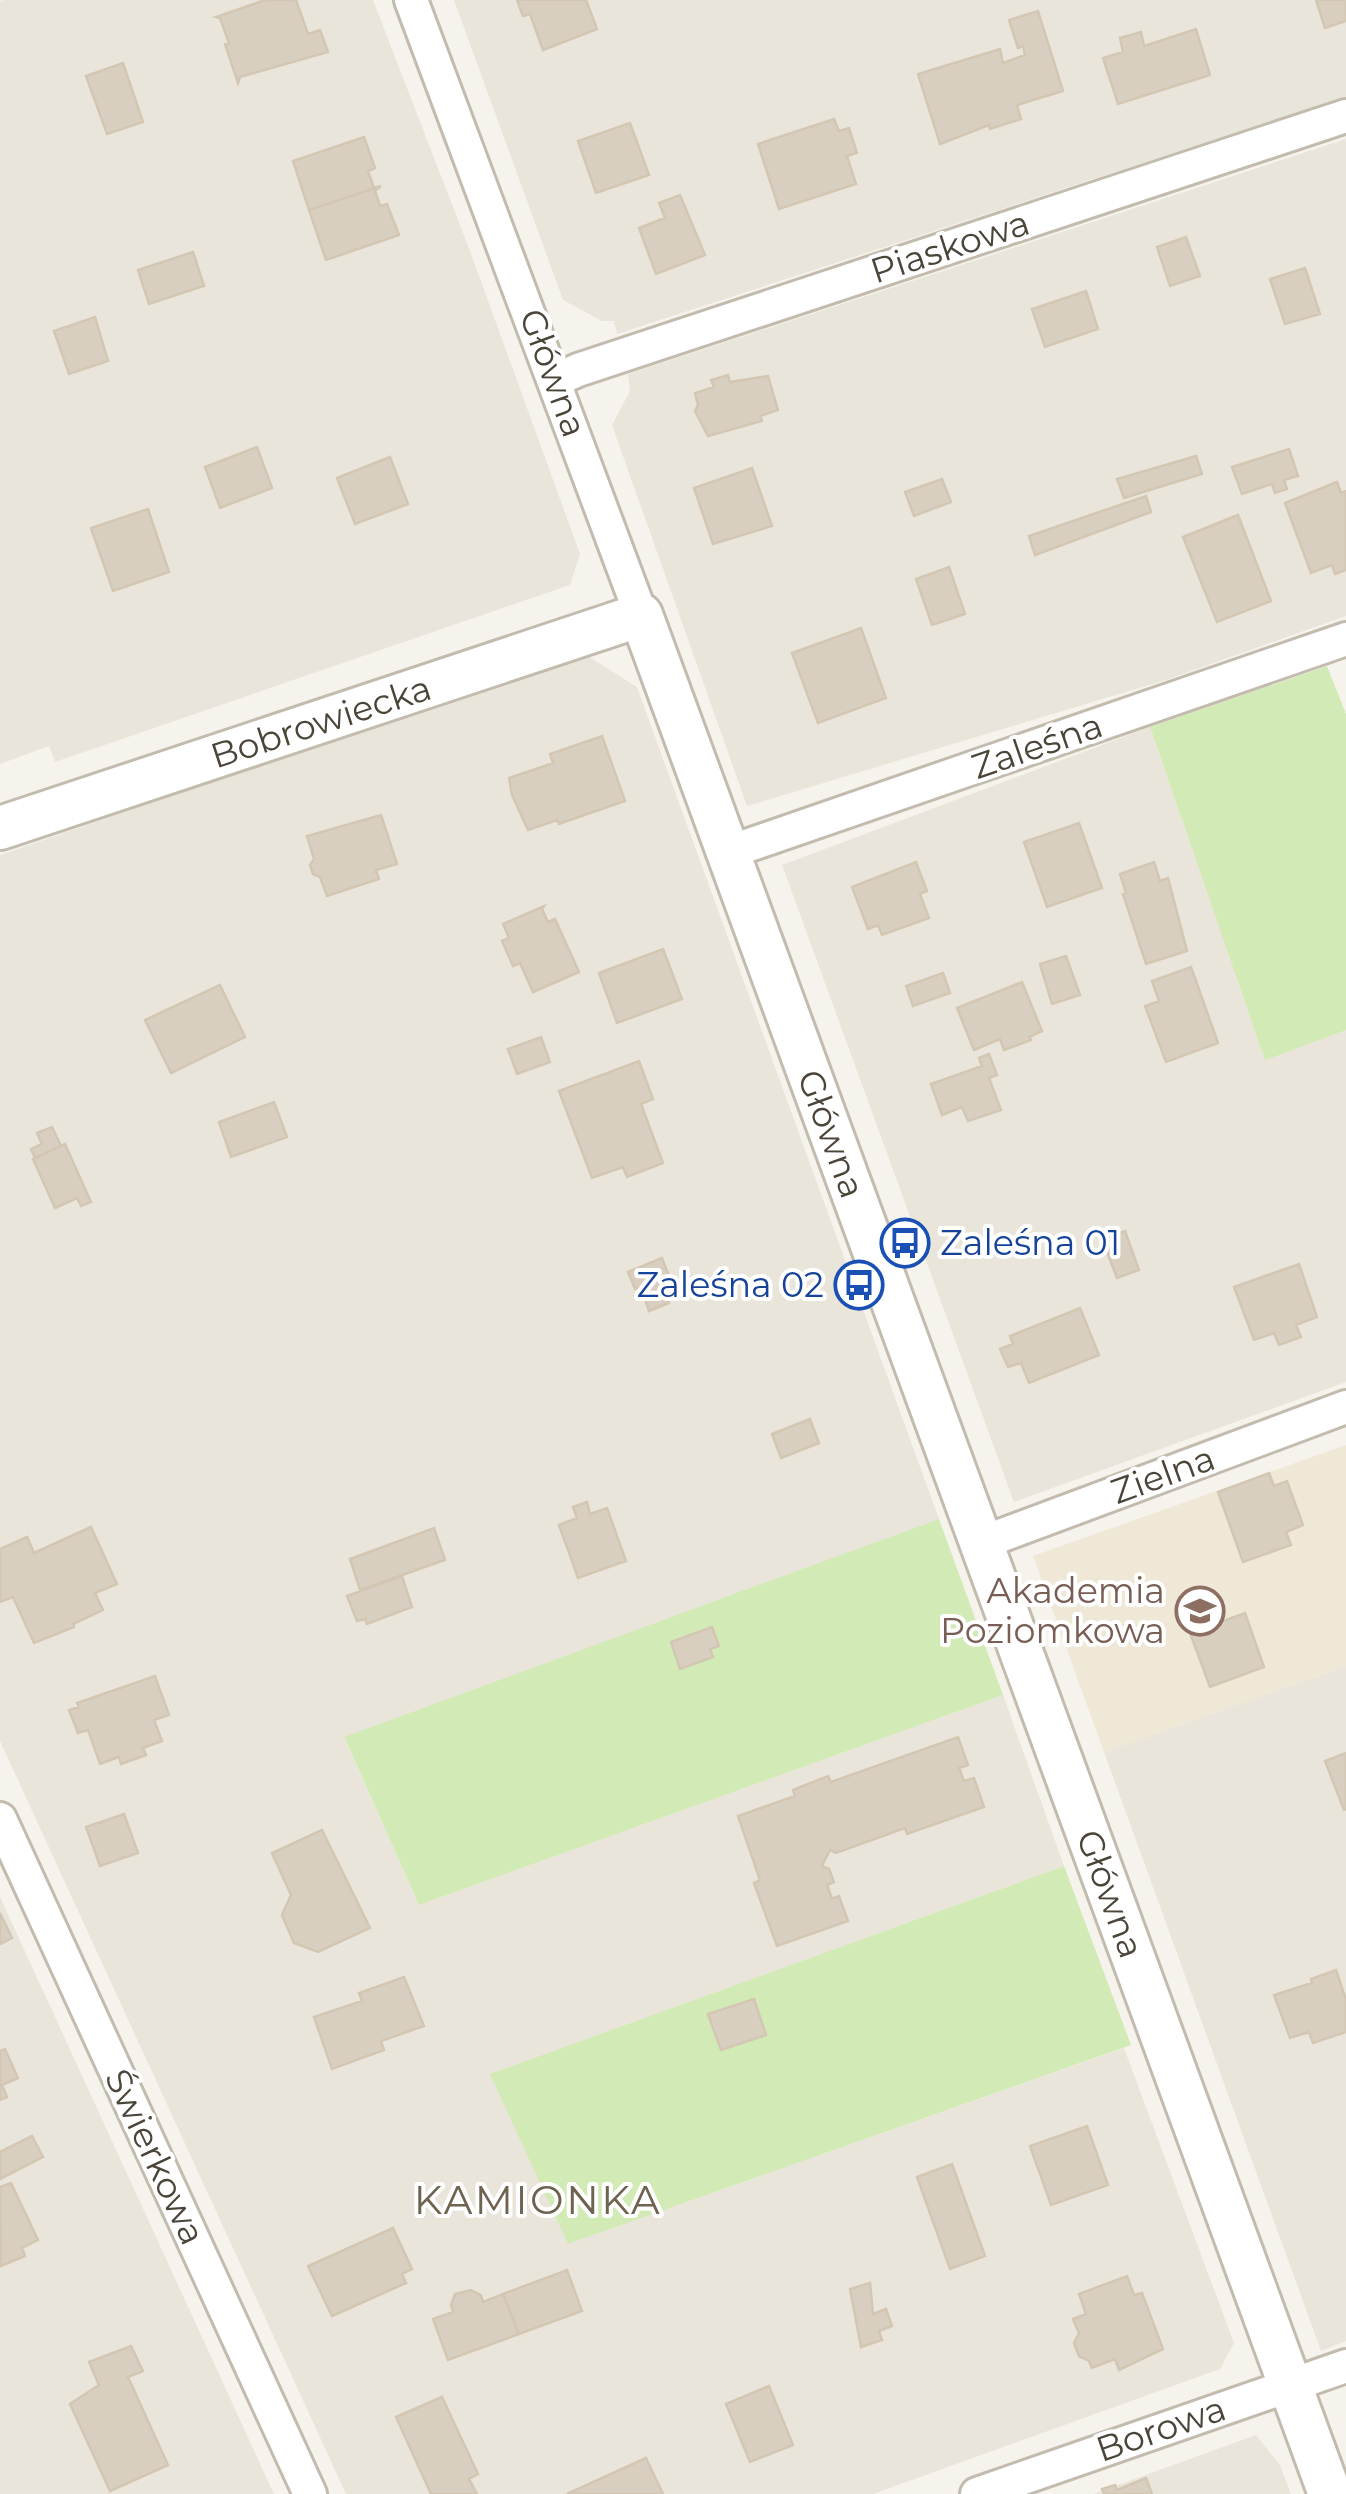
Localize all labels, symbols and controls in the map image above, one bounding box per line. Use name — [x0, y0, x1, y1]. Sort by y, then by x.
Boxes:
street label: Piaskowa — [865, 201, 1035, 292]
street label: Główna — [510, 303, 596, 443]
street label: Bobrowiecka — [205, 666, 436, 777]
street label: Zaleśna — [966, 703, 1108, 788]
street label: Główna — [788, 1064, 874, 1204]
bus stop icon: Zaleśna 01 — [879, 1217, 931, 1269]
place label: Zaleśna 01 — [940, 1221, 1120, 1264]
bus stop icon: Zaleśna 02 — [833, 1259, 885, 1311]
place label: Zaleśna 02 — [636, 1263, 824, 1306]
street label: Zielna — [1105, 1436, 1220, 1513]
place label: Akademia Poziomkowa — [940, 1569, 1165, 1652]
school or university icon: Akademia Poziomkowa — [1174, 1585, 1226, 1637]
street label: Główna — [1067, 1824, 1153, 1964]
street label: Świerkowa — [96, 2062, 215, 2251]
district label: KAMIONKA — [414, 2175, 662, 2224]
street label: Borowa — [1090, 2386, 1231, 2471]

